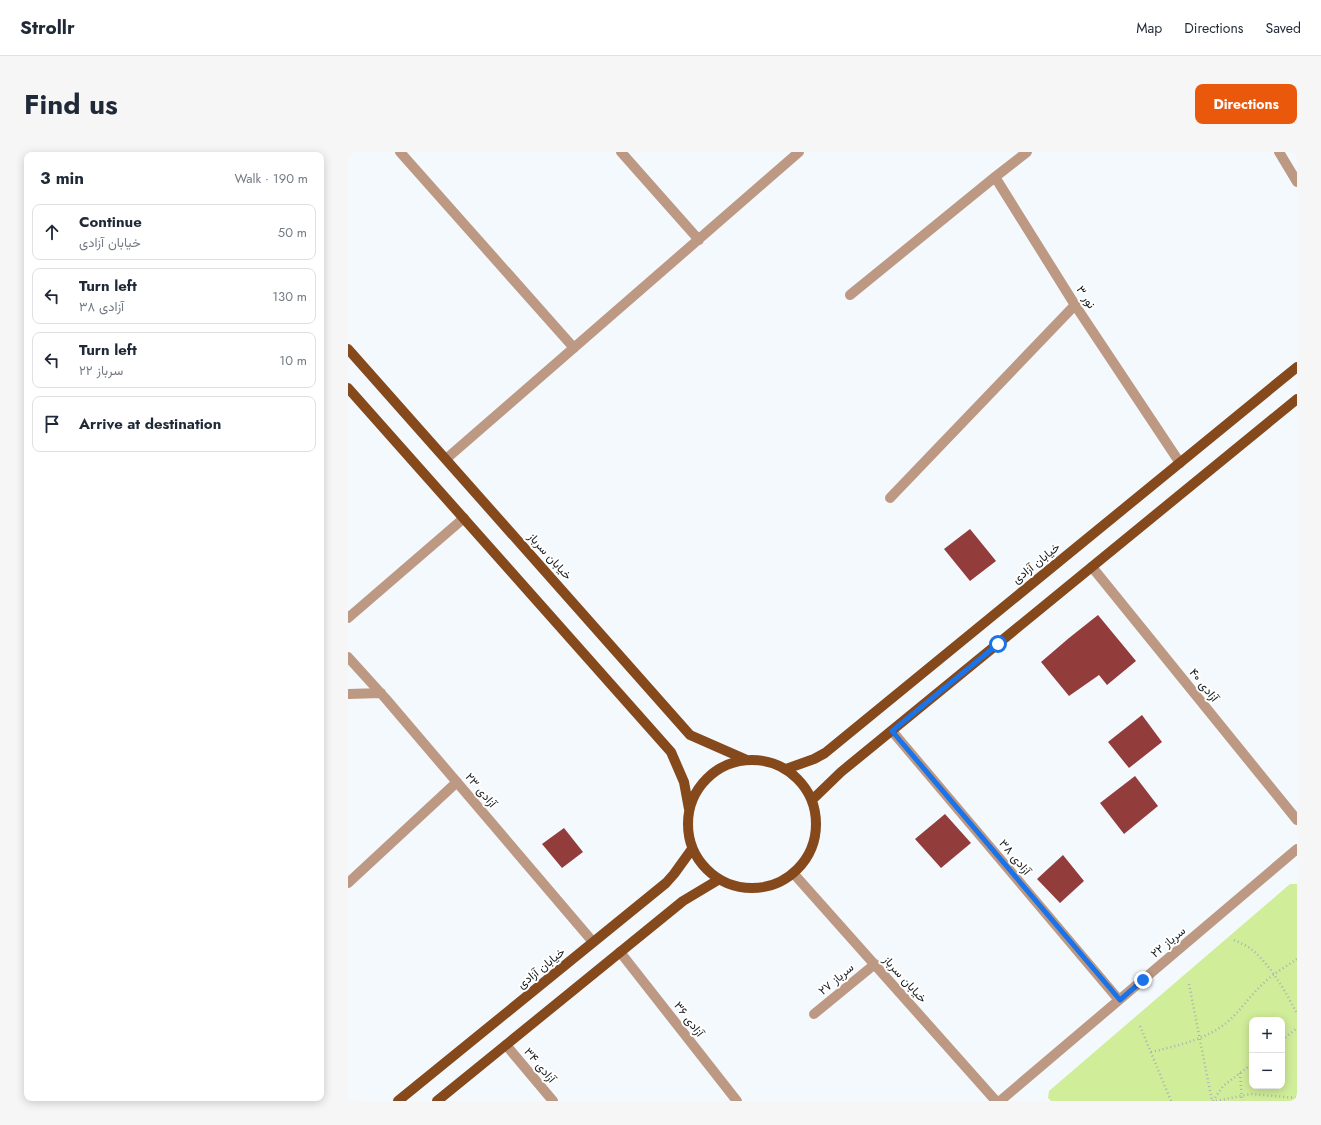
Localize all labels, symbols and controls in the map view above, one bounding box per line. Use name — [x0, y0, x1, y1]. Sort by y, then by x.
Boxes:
text: Strollr — [20, 14, 75, 41]
text: Map — [1136, 18, 1162, 38]
text: Directions — [1184, 18, 1244, 38]
text: Saved — [1266, 18, 1301, 38]
text: Find us — [24, 84, 118, 125]
button: Directions — [1195, 84, 1297, 124]
text: 3 min — [40, 166, 84, 190]
text: Walk · 190 m — [235, 169, 308, 188]
text: Continue — [79, 211, 142, 233]
icon: ahead — [41, 221, 63, 243]
text: 50 m — [278, 223, 307, 242]
text: خیابان آزادی — [79, 233, 141, 252]
text: Turn left — [79, 275, 137, 297]
street label: نور ۳ — [1072, 282, 1100, 312]
icon: left — [41, 285, 63, 307]
text: 130 m — [272, 287, 307, 306]
text: آزادی ۳۸ — [79, 297, 124, 316]
text: Turn left — [79, 339, 137, 361]
icon: left — [41, 349, 63, 371]
text: 10 m — [279, 351, 307, 370]
text: سرباز ۲۲ — [79, 361, 123, 380]
icon: arrive — [41, 413, 63, 435]
text: Arrive at destination — [79, 413, 221, 435]
street label: خیابان سرباز — [523, 527, 576, 584]
street label: خیابان آزادی — [1008, 538, 1064, 588]
route start — [989, 635, 1007, 653]
street label: آزادی ۴۰ — [1185, 664, 1224, 707]
street label: آزادی ۲۳ — [461, 769, 502, 812]
street label: آزادی ۳۸ — [995, 835, 1036, 880]
street label: سرباز ۲۲ — [1147, 922, 1189, 962]
street label: خیابان آزادی — [513, 943, 569, 993]
street label: خیابان سرباز — [878, 950, 931, 1007]
street label: سرباز ۲۷ — [814, 959, 858, 999]
route end — [1134, 971, 1152, 989]
street label: آزادی ۳۶ — [669, 998, 709, 1041]
map controls — [1249, 1017, 1285, 1089]
button: + — [1249, 1017, 1285, 1053]
street label: آزادی ۳۴ — [520, 1043, 561, 1088]
button: − — [1249, 1053, 1285, 1089]

